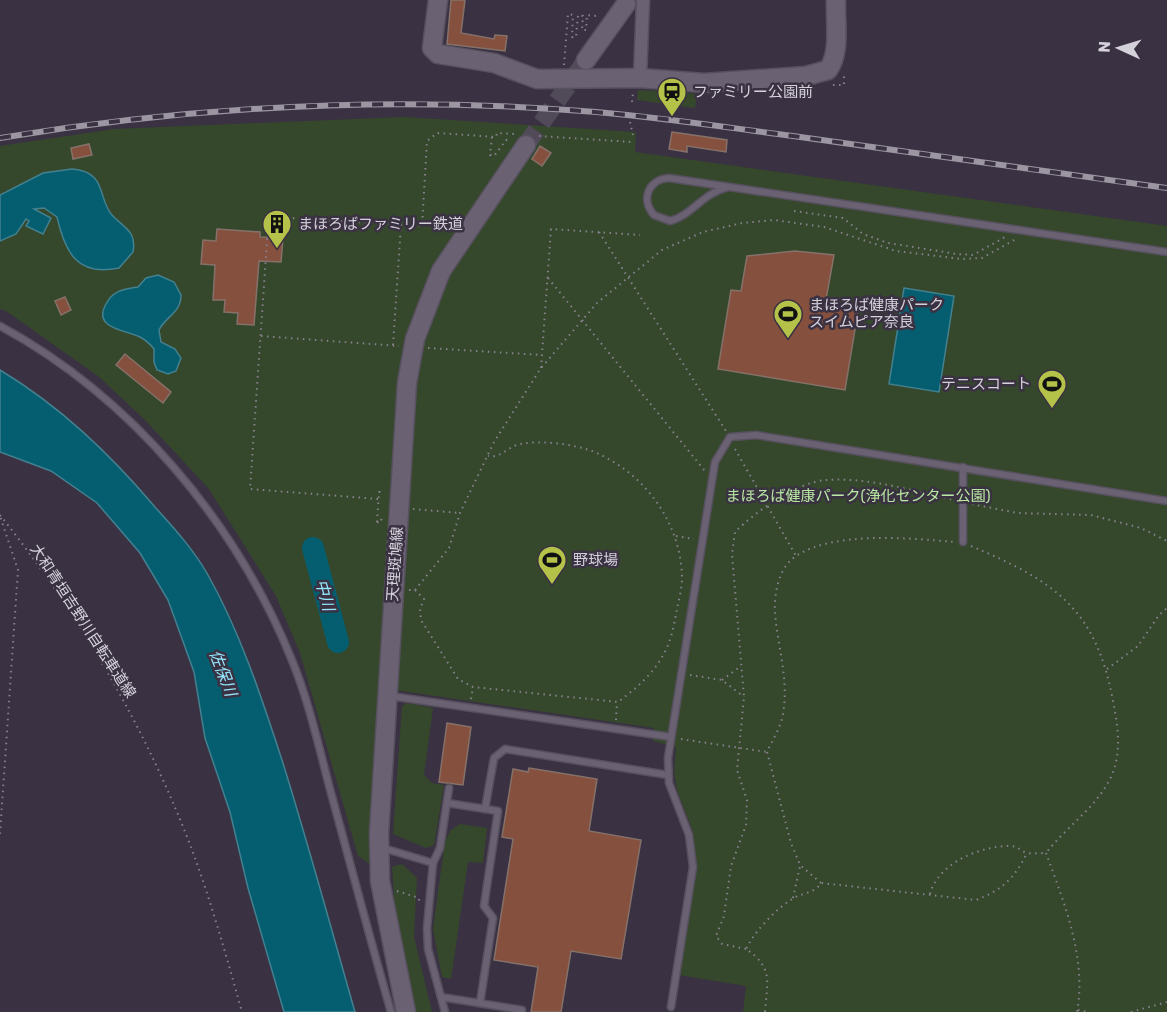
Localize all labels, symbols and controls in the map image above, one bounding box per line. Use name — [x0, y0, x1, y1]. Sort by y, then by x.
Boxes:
north arrow — [1089, 18, 1149, 78]
text: N — [1095, 41, 1114, 53]
station icon: ファミリー公園前 — [656, 76, 688, 118]
place label: ファミリー公園前 — [693, 83, 813, 101]
building icon: まほろばファミリー鉄道 — [261, 208, 293, 250]
place label: まほろばファミリー鉄道 — [298, 215, 463, 233]
place label: まほろば健康パーク スイムピア奈良 — [809, 296, 944, 331]
sports icon: まほろば健康パーク スイムピア奈良 — [772, 298, 804, 340]
sports icon: テニスコート — [1036, 368, 1068, 410]
place label: テニスコート — [941, 375, 1031, 393]
park label: まほろば健康パーク(浄化センター公園) — [725, 487, 991, 505]
street label: 天理斑鳩線 — [383, 526, 407, 602]
street label: 大和青垣吉野川自転車道線 — [26, 541, 140, 701]
sports icon: 野球場 — [536, 544, 568, 586]
place label: 野球場 — [573, 551, 618, 569]
water label: 中川 — [312, 577, 339, 615]
water label: 佐保川 — [206, 647, 241, 701]

